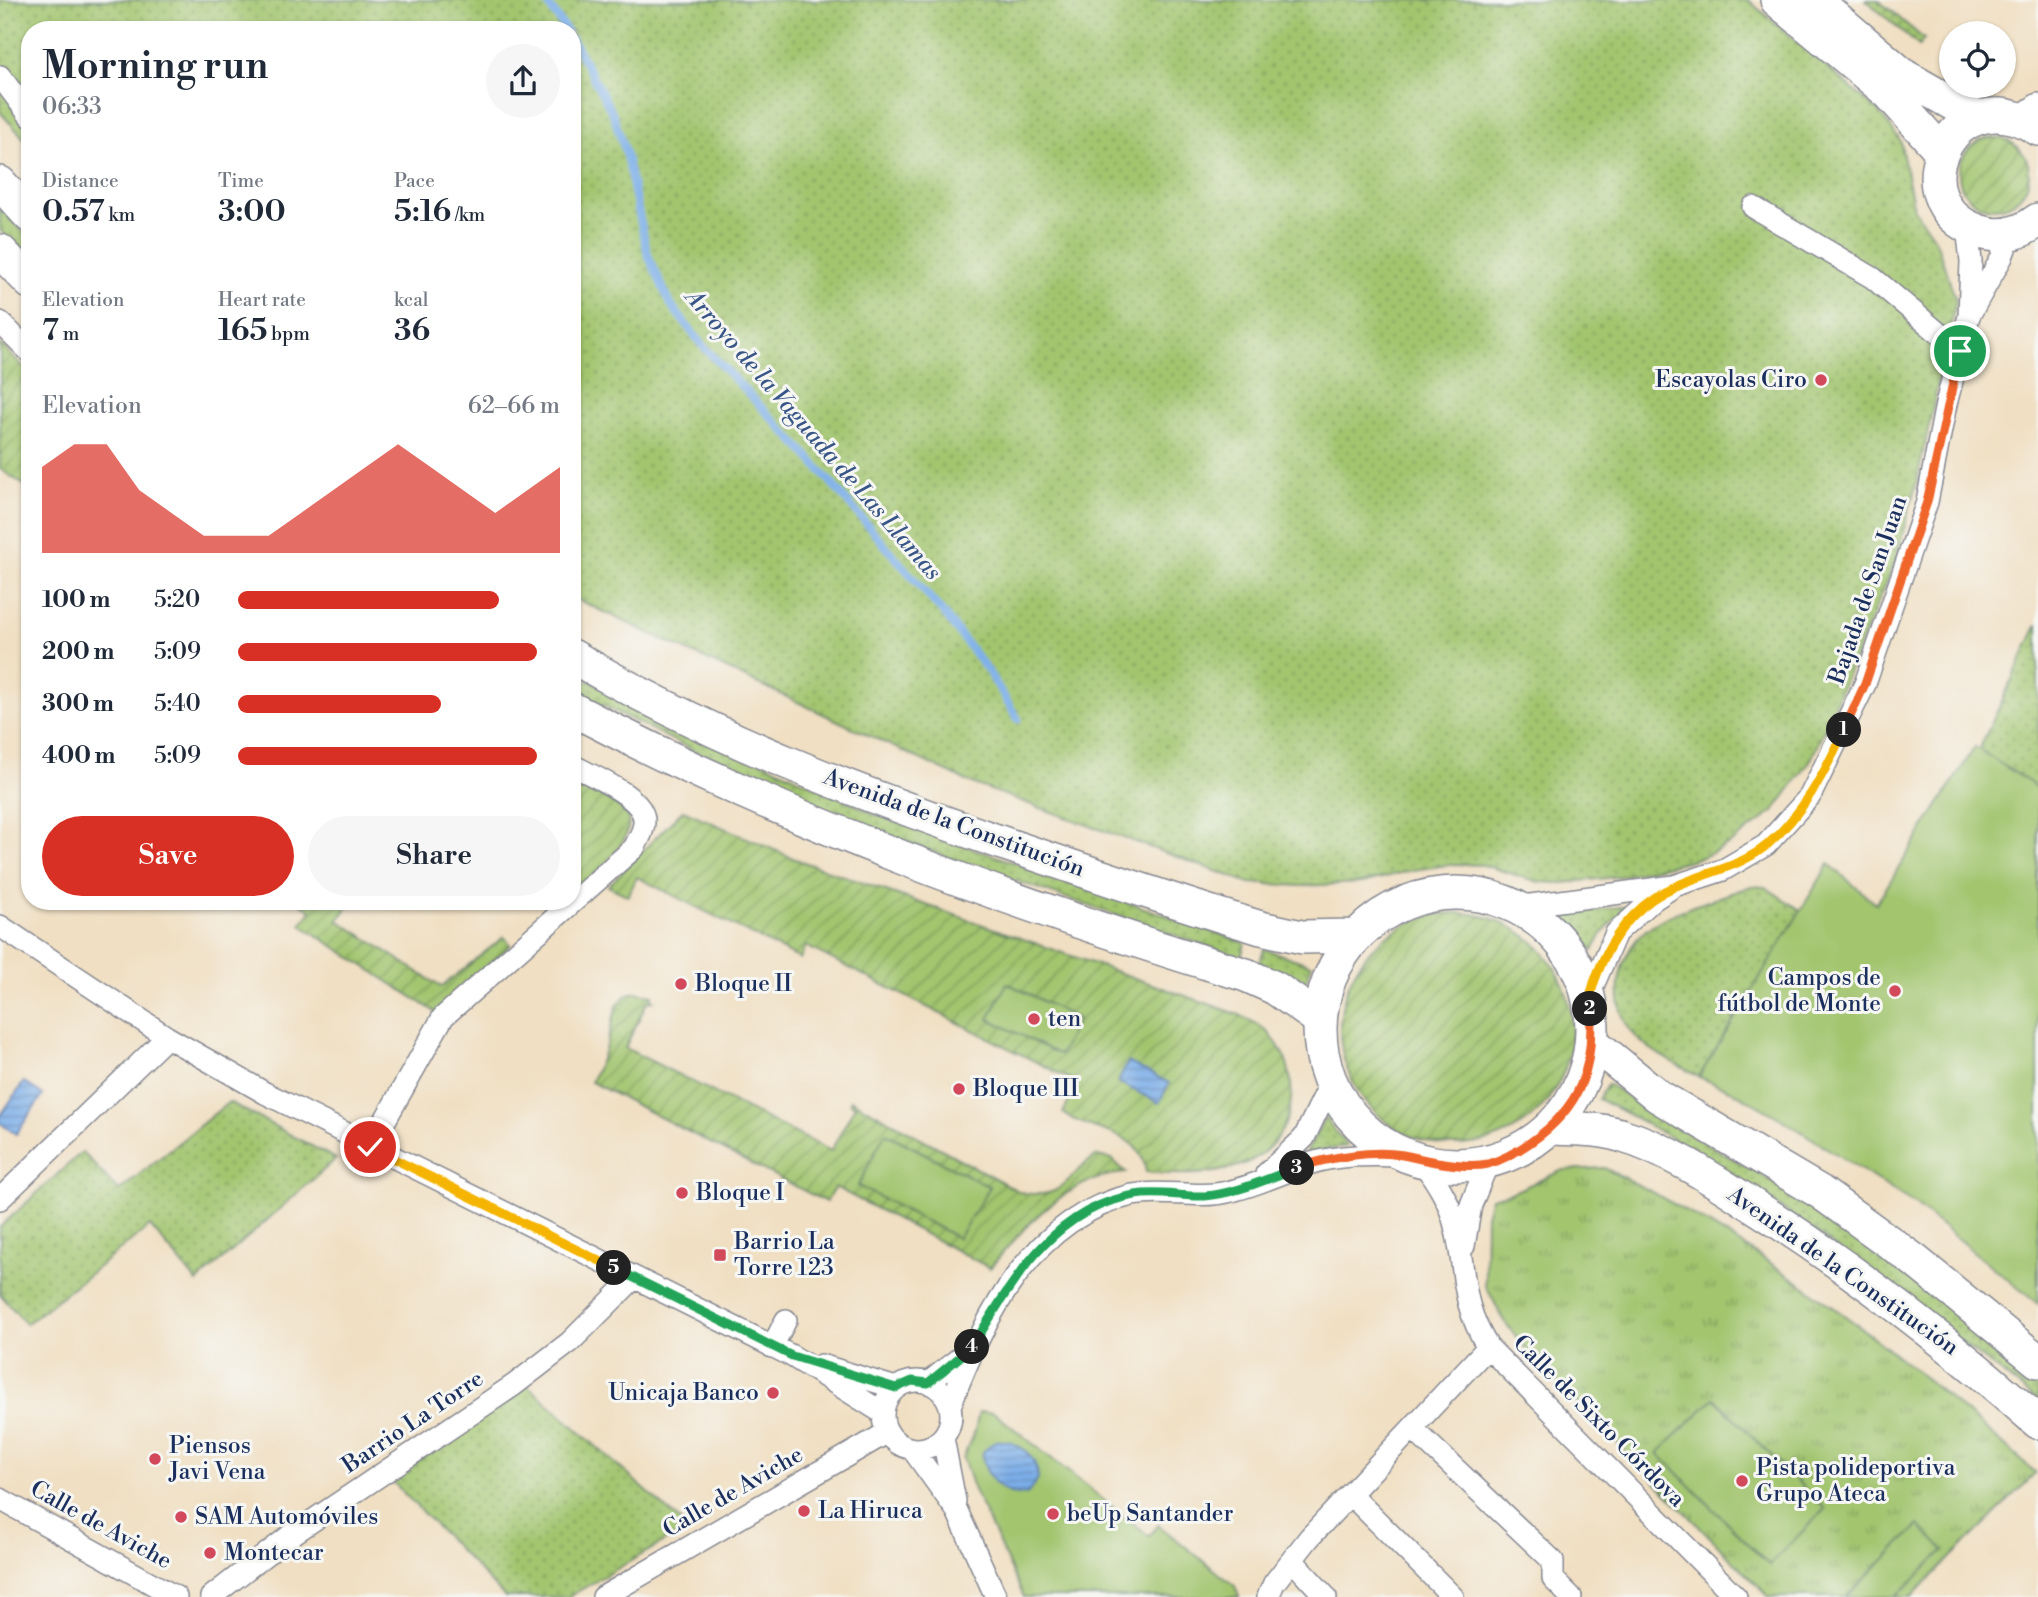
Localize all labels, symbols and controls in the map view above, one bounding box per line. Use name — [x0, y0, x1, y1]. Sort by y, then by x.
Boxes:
map controls — [1939, 21, 2016, 98]
button: locate — [1939, 21, 2016, 98]
text: Morning run — [42, 43, 268, 90]
button: share — [486, 44, 560, 118]
text: 06:33 — [42, 93, 102, 121]
text: Distance — [42, 169, 119, 193]
text: Time — [218, 169, 264, 193]
text: Pace — [394, 169, 435, 193]
text: 0.57 — [42, 193, 105, 231]
text: 3:00 — [218, 193, 286, 231]
text: 5:16 — [394, 193, 451, 231]
text: km — [105, 203, 135, 227]
text: /km — [451, 203, 485, 227]
water label: Arroyo de la Vaguada de Las Llamas — [677, 281, 948, 587]
text: Elevation — [42, 288, 124, 312]
text: Heart rate — [218, 288, 306, 312]
text: kcal — [394, 288, 428, 312]
text: 7 — [42, 312, 59, 350]
text: 165 — [218, 312, 267, 350]
text: 36 — [394, 312, 430, 350]
pin — [1930, 321, 1990, 381]
text: m — [59, 322, 79, 346]
text: bpm — [267, 322, 310, 346]
icon: arrive — [1941, 332, 1979, 370]
place label: Escayolas Ciro — [1655, 366, 1807, 394]
marker: Escayolas Ciro — [1813, 372, 1829, 388]
text: Elevation — [42, 392, 142, 420]
text: 62–66 m — [468, 392, 560, 420]
street label: Bajada de San Juan — [1822, 492, 1913, 689]
text: 100 m — [42, 586, 110, 614]
text: 5:20 — [154, 586, 200, 614]
text: 200 m — [42, 638, 114, 666]
text: 5:09 — [154, 638, 201, 666]
text: 300 m — [42, 690, 114, 718]
text: 5:40 — [154, 690, 201, 718]
pin: 1 — [1826, 712, 1862, 748]
text: 1 — [1839, 717, 1848, 741]
text: 400 m — [42, 742, 115, 770]
text: 5:09 — [154, 742, 201, 770]
street label: Avenida de la Constitución — [819, 762, 1089, 883]
button: Save — [42, 816, 294, 896]
button: Share — [308, 816, 560, 896]
place label: Campos de fútbol de Monte — [1718, 964, 1881, 1018]
place label: Bloque II — [694, 970, 792, 998]
marker: Bloque II — [673, 976, 689, 992]
marker: Campos de fútbol de Monte — [1887, 983, 1903, 999]
pin: 2 — [1572, 992, 1608, 1026]
text: 2 — [1584, 996, 1595, 1020]
place label: ten — [1048, 1005, 1082, 1033]
marker: ten — [1026, 1011, 1042, 1027]
place label: Bloque III — [972, 1075, 1079, 1103]
marker: Bloque III — [951, 1081, 967, 1097]
pin — [340, 1117, 400, 1177]
icon: check — [351, 1128, 389, 1166]
pin: 3 — [1280, 1150, 1314, 1186]
text: 3 — [1291, 1155, 1302, 1179]
place label: Bloque I — [695, 1179, 785, 1207]
street label: Avenida de la Constitución — [1721, 1180, 1964, 1362]
marker: Bloque I — [674, 1185, 690, 1201]
place label: Barrio La Torre 123 — [733, 1228, 835, 1282]
marker: Barrio La Torre 123 — [712, 1247, 728, 1263]
pin: 5 — [596, 1250, 632, 1286]
text: 5 — [608, 1255, 619, 1279]
street label: Calle de Sixto Córdova — [1507, 1329, 1691, 1513]
pin: 4 — [954, 1330, 990, 1364]
text: 4 — [965, 1334, 978, 1358]
street label: Barrio La Torre — [336, 1364, 489, 1480]
place label: Unicaja Banco — [608, 1379, 759, 1407]
marker: Unicaja Banco — [765, 1385, 781, 1401]
place label: Piensos Javi Vena — [168, 1432, 266, 1486]
street label: Calle de Aviche — [658, 1441, 808, 1543]
marker: Piensos Javi Vena — [147, 1451, 163, 1467]
place label: Pista polideportiva Grupo Ateca — [1756, 1454, 1956, 1508]
marker: Pista polideportiva Grupo Ateca — [1734, 1473, 1750, 1489]
street label: Calle de Aviche — [25, 1475, 177, 1575]
place label: La Hiruca — [818, 1497, 923, 1525]
place label: beUp Santander — [1067, 1500, 1233, 1528]
place label: SAM Automóviles — [195, 1503, 378, 1531]
marker: La Hiruca — [796, 1503, 812, 1519]
marker: beUp Santander — [1045, 1506, 1061, 1522]
marker: SAM Automóviles — [173, 1509, 189, 1525]
place label: Montecar — [224, 1539, 324, 1567]
marker: Montecar — [202, 1545, 218, 1561]

